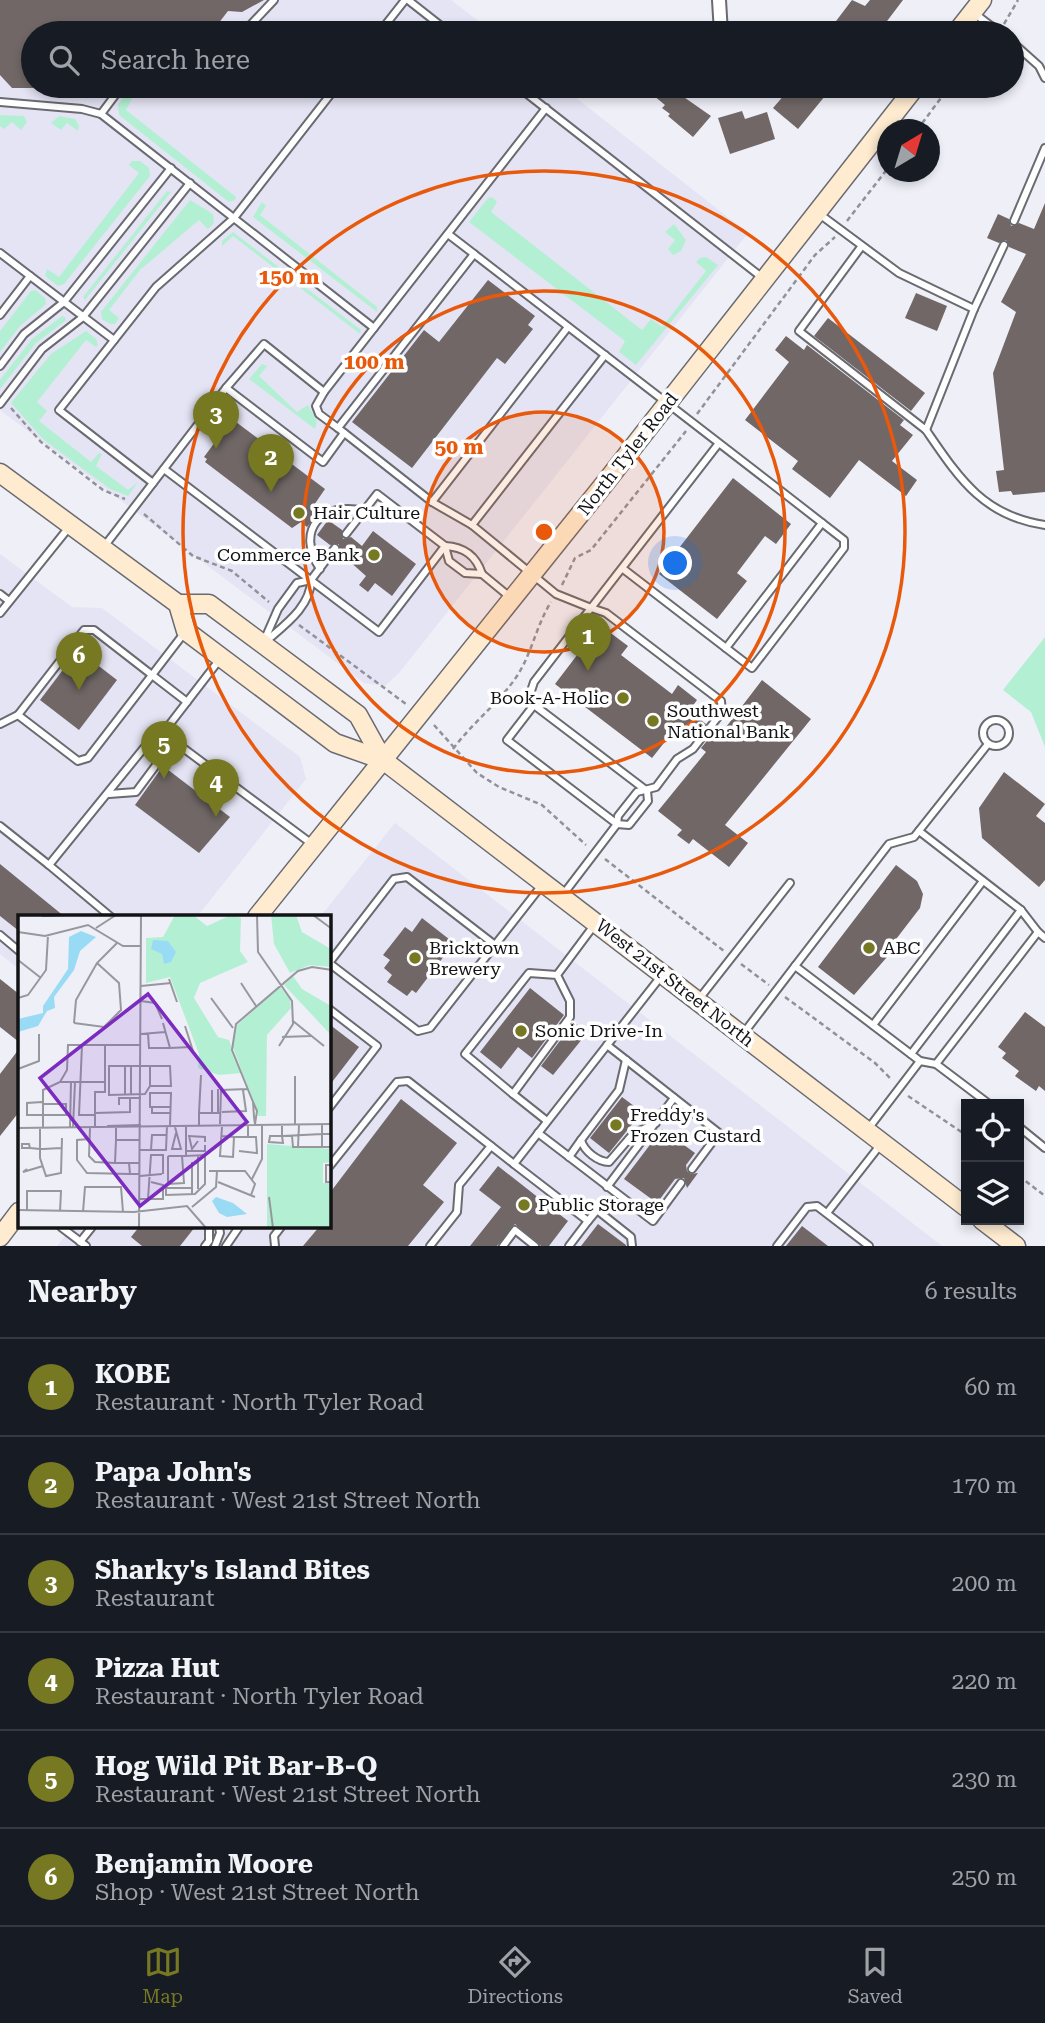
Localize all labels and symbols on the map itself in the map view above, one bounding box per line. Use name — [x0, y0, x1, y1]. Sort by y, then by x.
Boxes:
north arrow — [877, 119, 940, 182]
text: 150 m — [259, 265, 319, 289]
text: 100 m — [344, 350, 404, 374]
street label: North Tyler Road — [573, 388, 682, 519]
pin: 3 — [193, 391, 239, 449]
pin: 2 — [248, 434, 294, 492]
text: 50 m — [434, 435, 484, 459]
place label: Hair Culture — [313, 502, 420, 523]
marker: Hair Culture — [291, 505, 307, 521]
centre of rings — [532, 520, 556, 544]
place label: Commerce Bank — [217, 544, 360, 565]
your location — [658, 546, 692, 580]
marker: Commerce Bank — [366, 547, 382, 563]
pin: 1 — [565, 613, 611, 671]
pin: 6 — [56, 632, 102, 690]
place label: Book-A-Holic — [490, 687, 609, 708]
marker: Book-A-Holic — [615, 690, 631, 706]
place label: Southwest National Bank — [667, 700, 790, 742]
marker: Southwest National Bank — [645, 713, 661, 729]
pin: 5 — [141, 721, 187, 779]
pin: 4 — [193, 759, 239, 817]
street label: West 21st Street North — [592, 914, 759, 1051]
inset map — [18, 915, 331, 1228]
place label: Bricktown Brewery — [429, 937, 520, 979]
place label: ABC — [883, 937, 921, 958]
marker: ABC — [861, 940, 877, 956]
marker: Bricktown Brewery — [407, 950, 423, 966]
place label: Sonic Drive-In — [535, 1020, 663, 1041]
marker: Sonic Drive-In — [513, 1023, 529, 1039]
place label: Freddy's Frozen Custard — [630, 1104, 762, 1146]
marker: Freddy's Frozen Custard — [608, 1117, 624, 1133]
place label: Public Storage — [538, 1194, 664, 1215]
marker: Public Storage — [516, 1197, 532, 1213]

